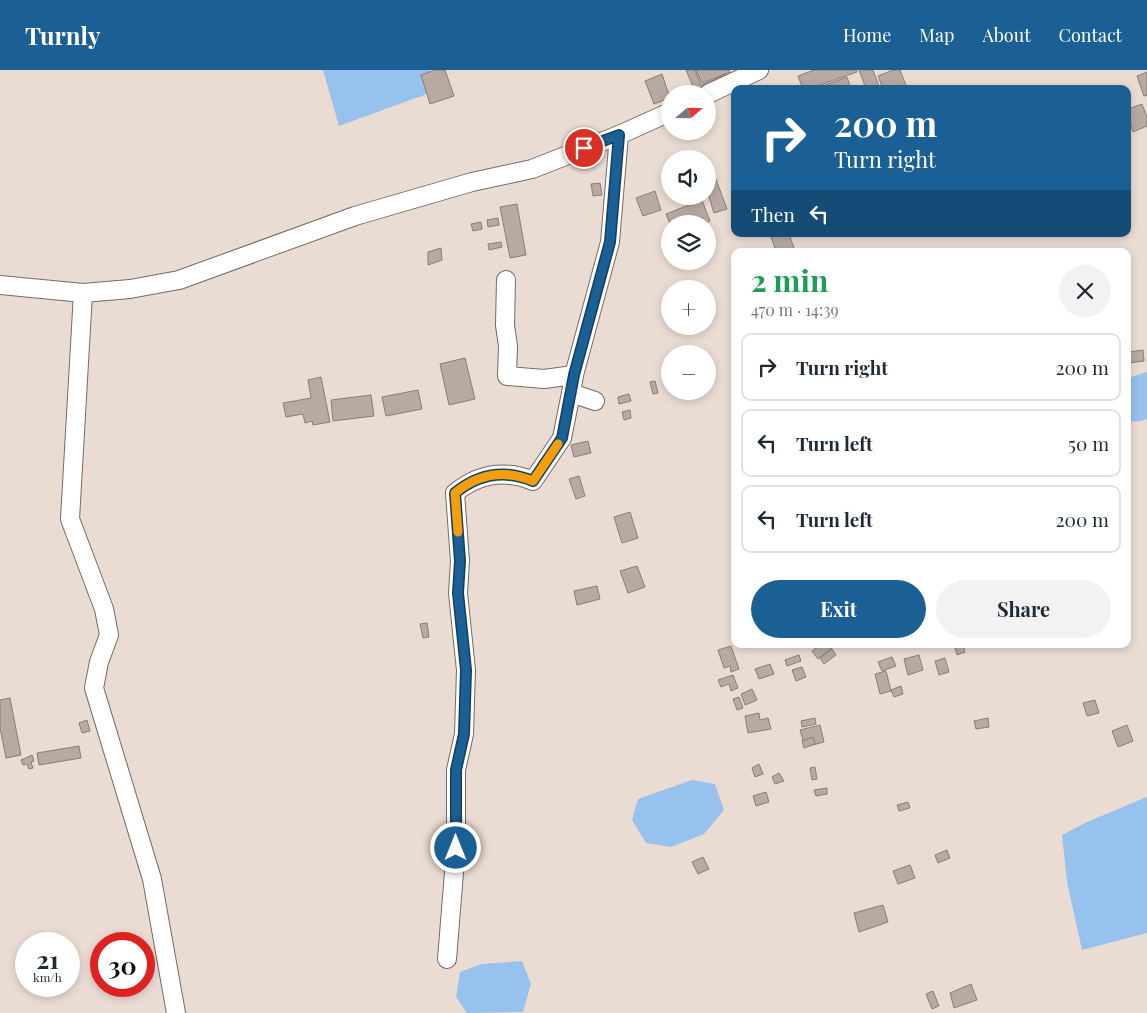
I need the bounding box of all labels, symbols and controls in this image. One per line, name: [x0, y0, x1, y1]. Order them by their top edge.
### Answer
text: Turnly: [25, 19, 100, 51]
text: Home: [843, 23, 891, 47]
text: Map: [919, 23, 954, 47]
text: About: [982, 23, 1031, 47]
text: Contact: [1059, 23, 1122, 47]
north arrow: [661, 85, 716, 140]
map controls: [661, 85, 716, 400]
text: 200 m: [834, 99, 937, 146]
icon: right: [751, 105, 816, 170]
pin: [563, 127, 605, 169]
icon: arrive: [570, 134, 598, 162]
text: Turn right: [834, 144, 936, 174]
button: sound: [661, 150, 716, 205]
icon: left: [805, 200, 833, 228]
text: Then: [751, 201, 795, 227]
button: layers: [661, 215, 716, 270]
text: 2 min: [751, 260, 828, 300]
button: close: [1059, 265, 1111, 317]
button: +: [661, 280, 716, 335]
text: 470 m · 14:39: [751, 299, 839, 320]
button: −: [661, 345, 716, 400]
icon: right: [753, 353, 781, 381]
text: Turn right: [796, 354, 888, 380]
text: 200 m: [1055, 354, 1109, 380]
icon: left: [753, 429, 781, 457]
text: Turn left: [796, 430, 873, 456]
text: 50 m: [1068, 430, 1109, 456]
icon: left: [753, 505, 781, 533]
text: Turn left: [796, 506, 873, 532]
text: 200 m: [1055, 506, 1109, 532]
button: Exit: [751, 580, 926, 638]
button: Share: [936, 580, 1111, 638]
position arrow: [429, 821, 481, 873]
speed limit sign: 30: [90, 932, 155, 997]
text: 21: [36, 942, 59, 975]
text: km/h: [33, 969, 62, 985]

